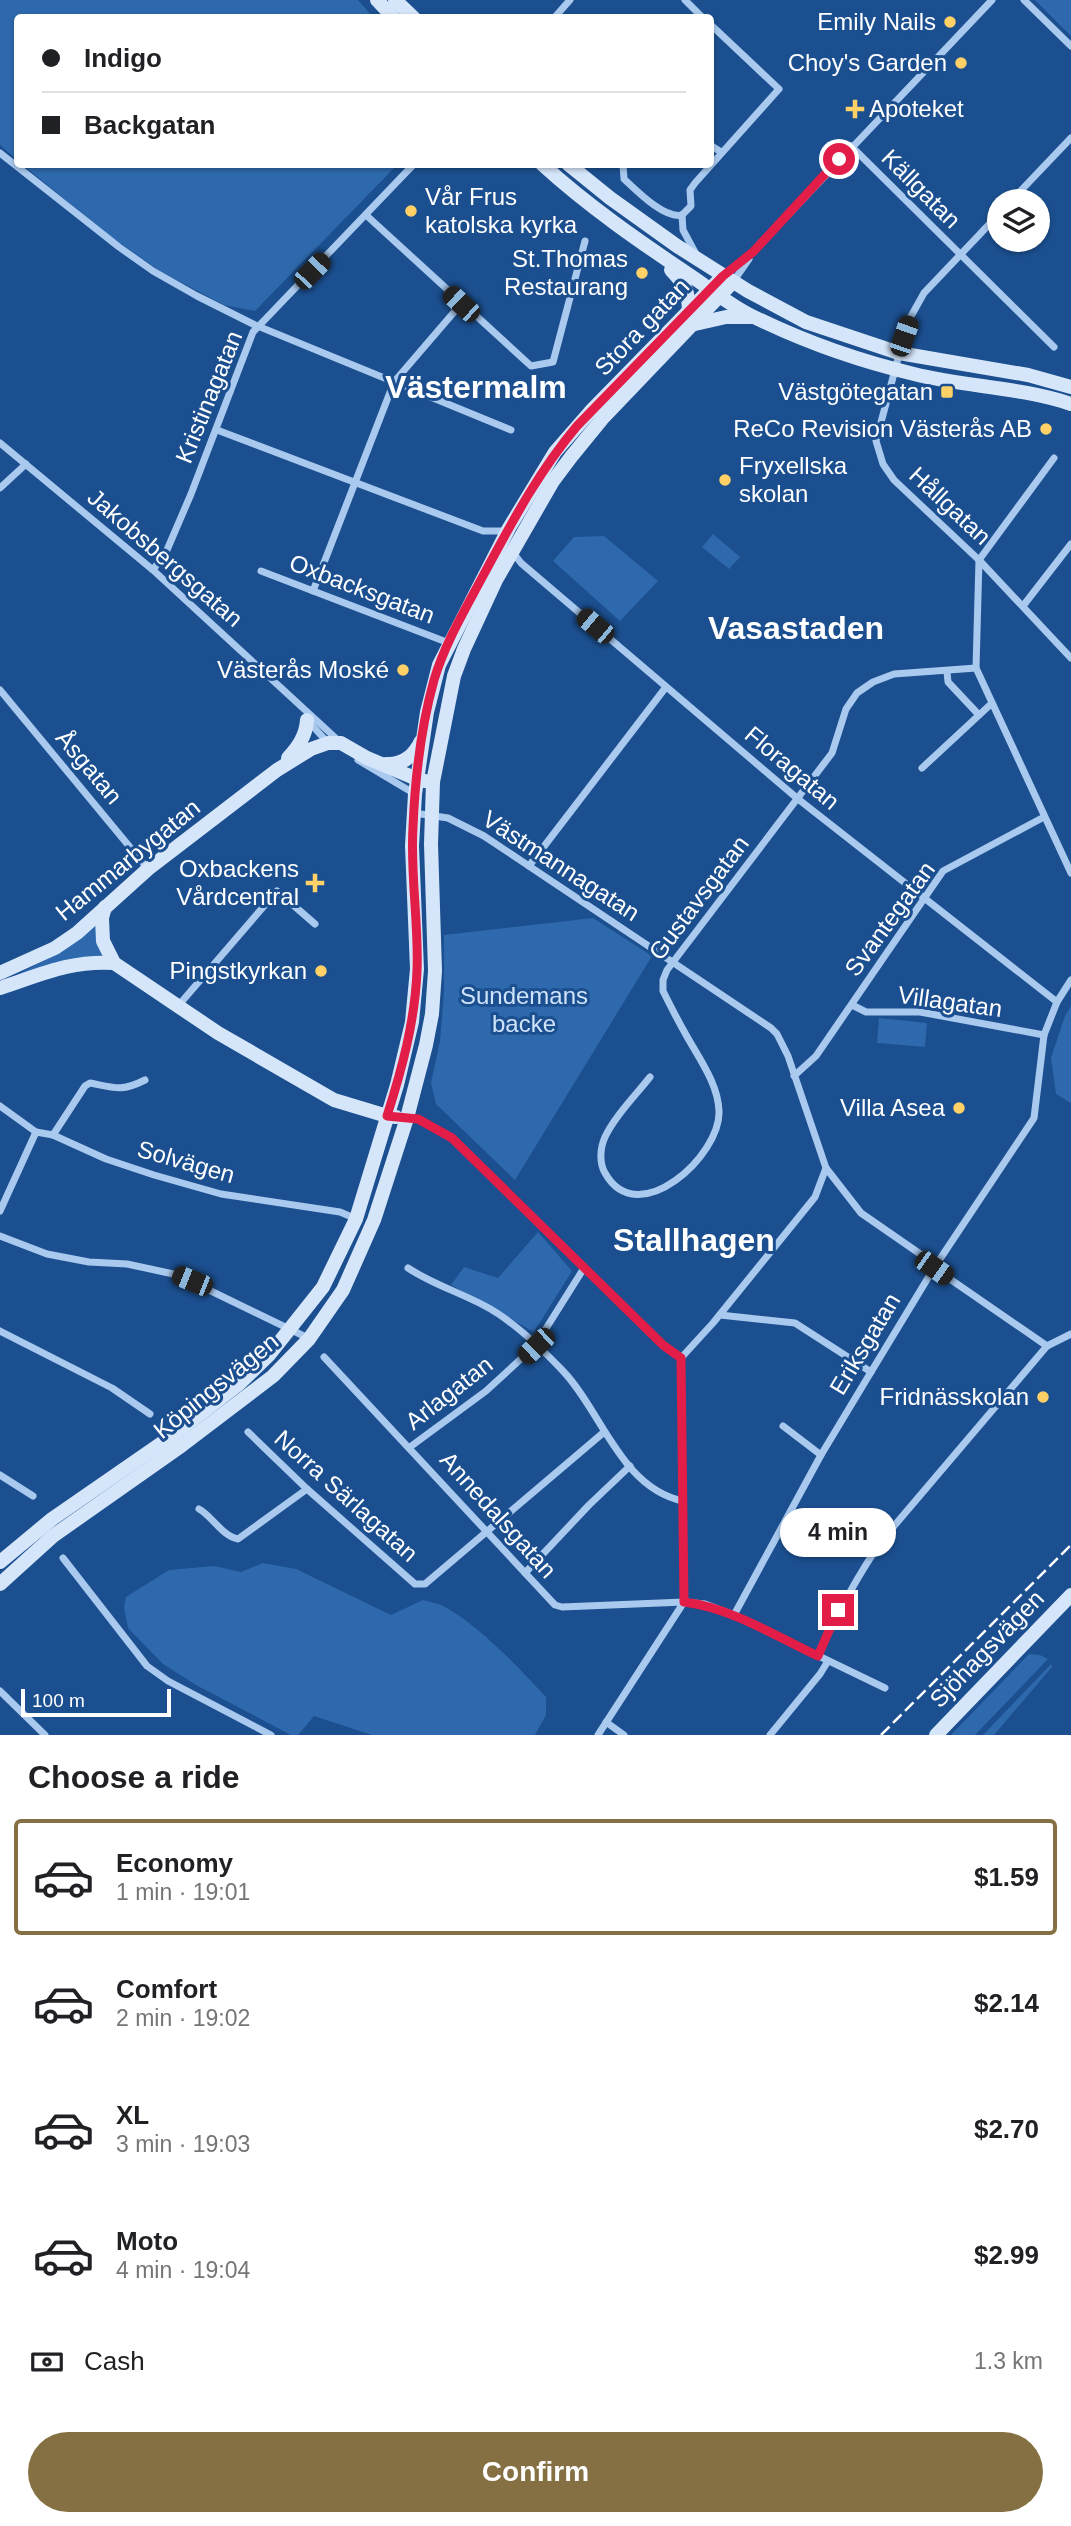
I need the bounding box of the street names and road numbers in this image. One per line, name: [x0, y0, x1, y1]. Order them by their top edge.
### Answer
street label: Källgatan: [876, 144, 966, 234]
street label: Stora gatan: [589, 273, 694, 381]
street label: Kristinagatan: [170, 327, 247, 467]
street label: Hållgatan: [904, 461, 997, 550]
street label: Jakobsbergsgatan: [82, 483, 248, 632]
street label: Oxbacksgatan: [286, 548, 439, 629]
street label: Floragatan: [740, 720, 845, 815]
street label: Åsgatan: [51, 724, 128, 809]
street label: Hammarbygatan: [50, 793, 205, 926]
street label: Västmannagatan: [478, 805, 645, 926]
street label: Gustavsgatan: [643, 830, 754, 965]
street label: Svantegatan: [839, 856, 940, 981]
street label: Villagatan: [896, 981, 1004, 1022]
street label: Solvägen: [134, 1135, 238, 1188]
street label: Eriksgatan: [824, 1288, 905, 1399]
street label: Köpingsvägen: [148, 1327, 283, 1444]
street label: Arlagatan: [400, 1350, 497, 1435]
street label: Norra Särlagatan: [269, 1424, 423, 1567]
street label: Annedalsgatan: [435, 1446, 562, 1583]
street label: Sjöhagsvägen: [924, 1585, 1049, 1713]

